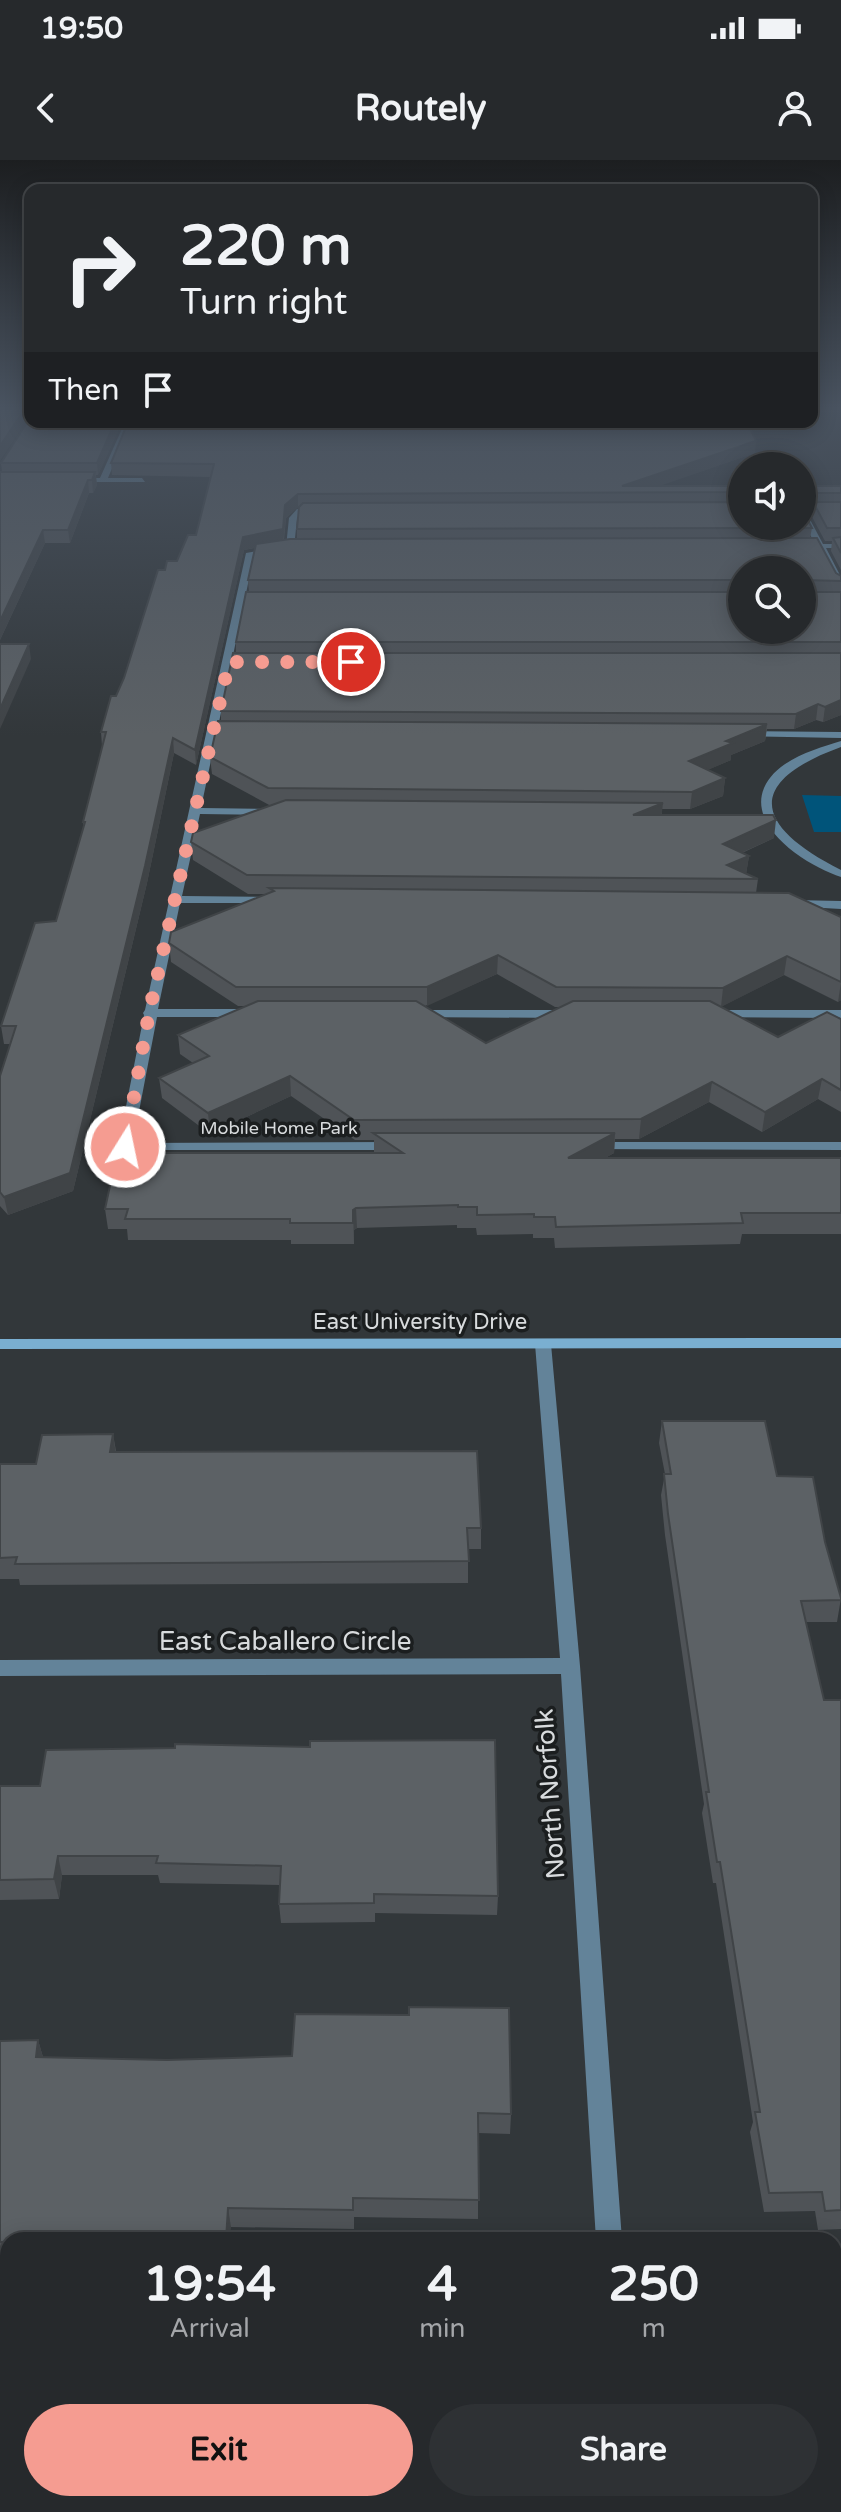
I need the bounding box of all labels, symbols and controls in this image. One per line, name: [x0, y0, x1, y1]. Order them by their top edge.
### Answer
text: 19:50: [40, 10, 123, 47]
icon: back: [24, 86, 68, 130]
icon: person: [773, 86, 817, 130]
text: Routely: [355, 87, 486, 130]
text: 220 m: [180, 213, 351, 280]
icon: right: [48, 216, 152, 320]
text: Turn right: [180, 281, 347, 324]
icon: arrive: [136, 368, 180, 412]
text: Then: [48, 372, 120, 409]
map controls: [728, 452, 816, 644]
button: sound: [728, 452, 816, 540]
button: search: [728, 556, 816, 644]
pin: [317, 628, 385, 696]
icon: arrive: [329, 640, 373, 684]
position arrow: [83, 1105, 167, 1189]
street label: Mobile Home Park: [200, 1117, 358, 1139]
street label: East University Drive: [313, 1309, 527, 1335]
street label: East Caballero Circle: [159, 1626, 411, 1657]
street label: North Norfolk: [529, 1708, 571, 1880]
text: 19:54: [143, 2256, 276, 2314]
text: 4: [427, 2256, 457, 2314]
text: 250: [608, 2256, 699, 2314]
text: Arrival: [169, 2313, 250, 2344]
text: min: [419, 2313, 465, 2344]
text: m: [642, 2313, 666, 2344]
button: Exit: [24, 2404, 413, 2496]
button: Share: [429, 2404, 818, 2496]

